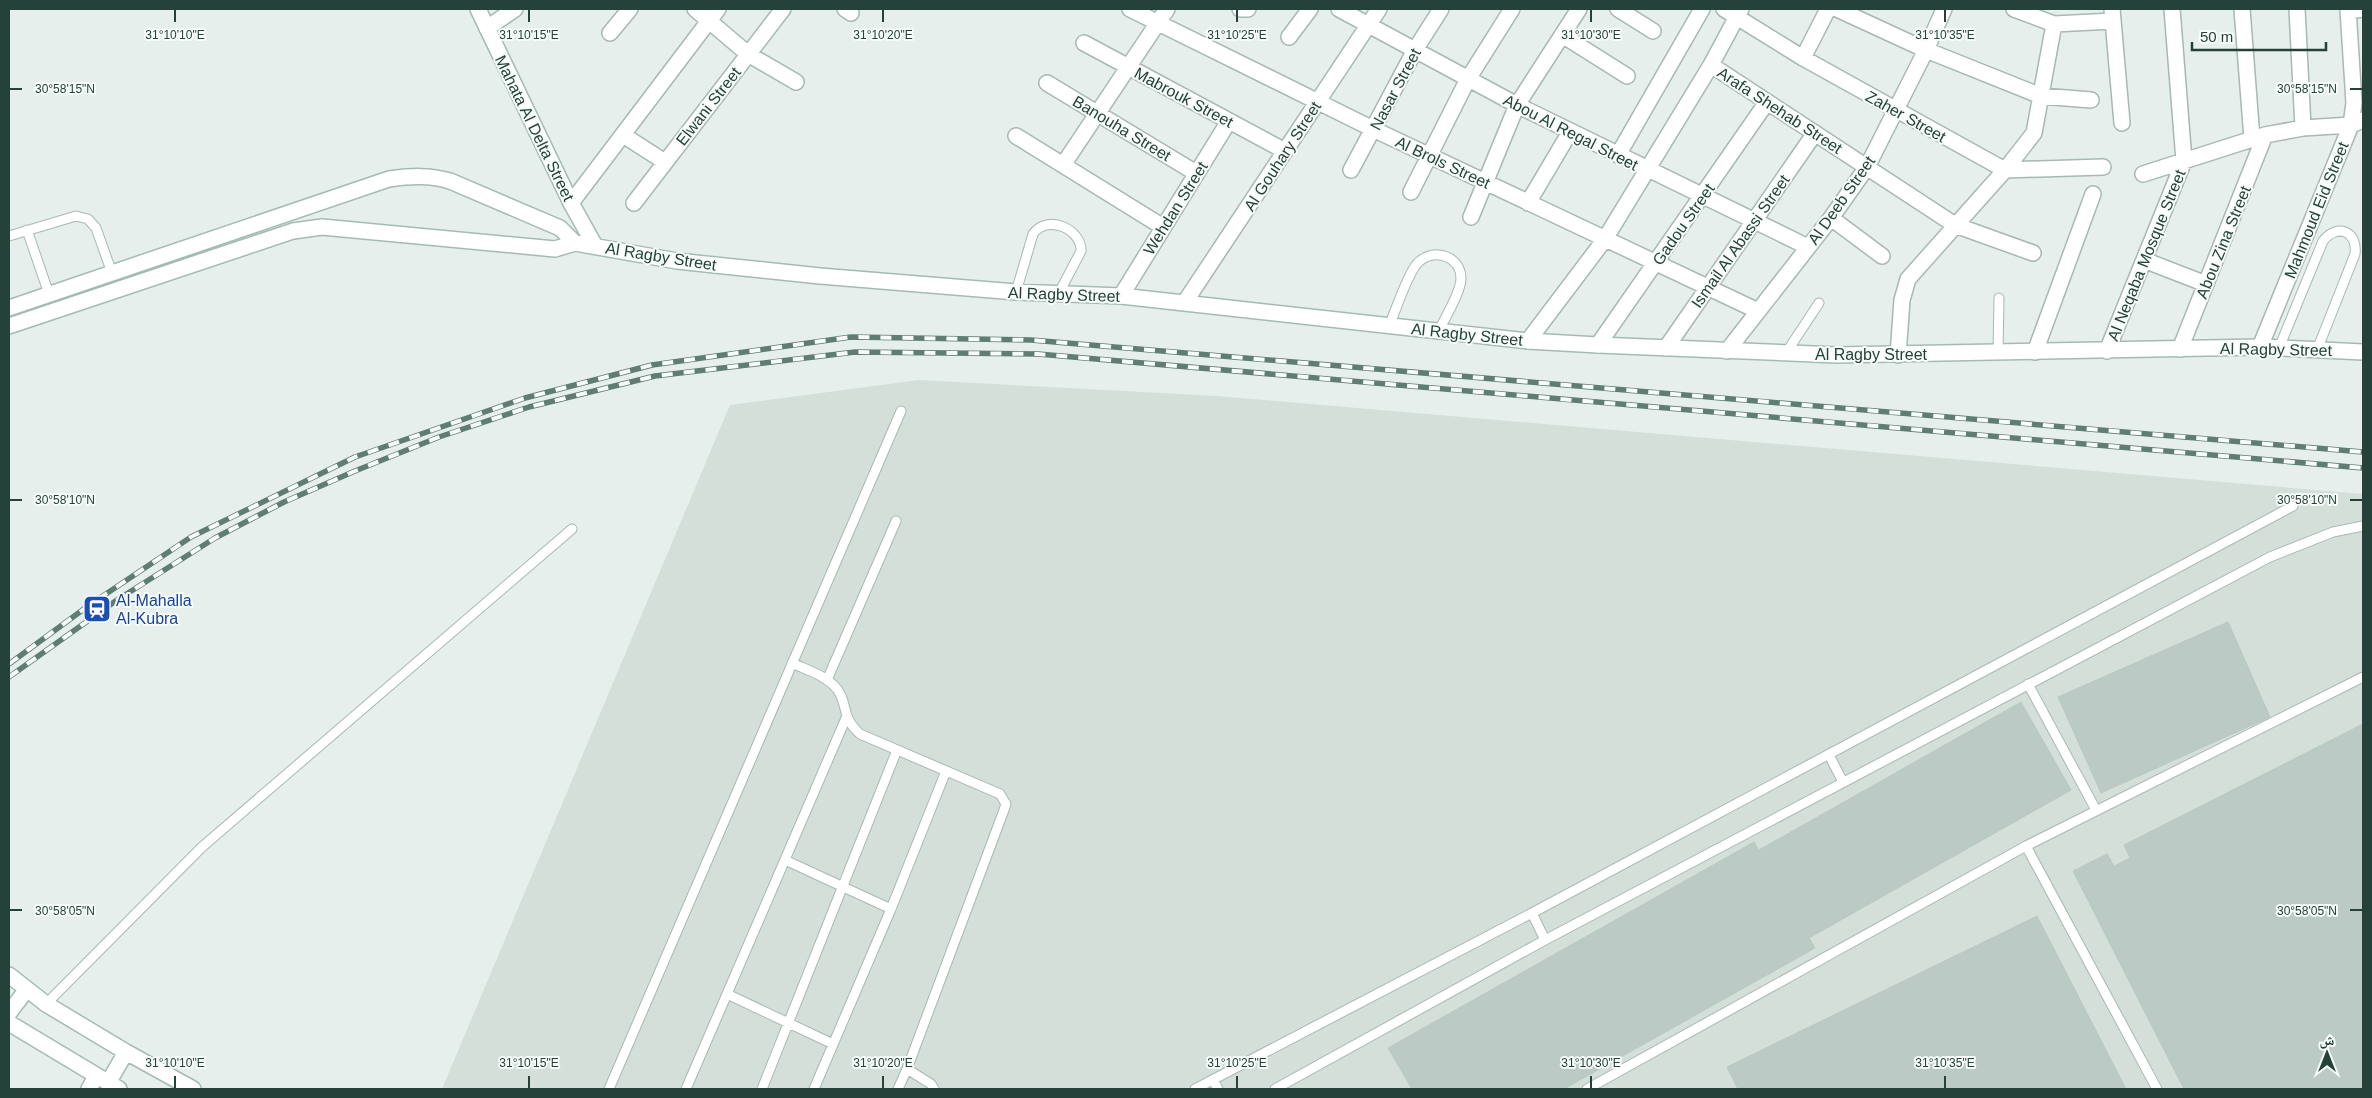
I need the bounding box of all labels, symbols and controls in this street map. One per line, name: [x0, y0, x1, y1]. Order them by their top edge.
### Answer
scale bar: [2192, 20, 2326, 52]
text: 31°10'10"E: [145, 28, 205, 42]
text: 31°10'15"E: [499, 28, 559, 42]
text: 31°10'20"E: [853, 28, 913, 42]
text: 31°10'25"E: [1207, 28, 1267, 42]
text: 31°10'30"E: [1561, 28, 1621, 42]
text: 31°10'35"E: [1915, 28, 1975, 42]
text: 50 m: [2200, 28, 2233, 45]
street label: Nasar Street: [1367, 45, 1424, 133]
street label: Mahata Al Delta Street: [492, 53, 578, 204]
street label: Elwani Street: [673, 63, 744, 149]
street label: Mabrouk Street: [1131, 64, 1237, 131]
street label: Arafa Shehab Street: [1714, 64, 1846, 157]
text: 30°58'15"N: [35, 82, 95, 96]
text: 30°58'15"N: [2277, 82, 2337, 96]
street label: Zaher Street: [1863, 87, 1949, 146]
street label: Abou Al Regal Street: [1501, 91, 1641, 174]
street label: Banouha Street: [1070, 93, 1174, 165]
street label: Al Gouhary Street: [1241, 98, 1324, 214]
street label: Al Brols Street: [1393, 133, 1493, 192]
street label: Mahmoud Eid Street: [2281, 139, 2352, 281]
street label: Al Deeb Street: [1805, 152, 1879, 248]
street label: Wehdan Street: [1140, 158, 1211, 258]
street label: Al Neqaba Mosque Street: [2104, 167, 2189, 343]
street label: Ismail Al Abassi Street: [1688, 171, 1793, 311]
street label: Gadou Street: [1649, 180, 1718, 268]
street label: Abou Zina Street: [2193, 183, 2254, 301]
street label: Al Ragby Street: [604, 239, 718, 274]
street label: Al Ragby Street: [1008, 284, 1121, 305]
street label: Al Ragby Street: [1410, 320, 1524, 349]
street label: Al Ragby Street: [2220, 340, 2333, 359]
street label: Al Ragby Street: [1815, 346, 1928, 363]
text: 30°58'10"N: [35, 493, 95, 507]
text: 30°58'10"N: [2277, 493, 2337, 507]
place label: Al-Mahalla Al-Kubra: [116, 592, 192, 627]
station icon: Al-Mahalla Al-Kubra: [82, 594, 112, 624]
text: 30°58'05"N: [35, 904, 95, 918]
text: 30°58'05"N: [2277, 904, 2337, 918]
north arrow: [2302, 1028, 2352, 1078]
text: ش: [2320, 1032, 2335, 1049]
text: 31°10'10"E: [145, 1056, 205, 1070]
text: 31°10'15"E: [499, 1056, 559, 1070]
text: 31°10'20"E: [853, 1056, 913, 1070]
text: 31°10'25"E: [1207, 1056, 1267, 1070]
text: 31°10'30"E: [1561, 1056, 1621, 1070]
text: 31°10'35"E: [1915, 1056, 1975, 1070]

